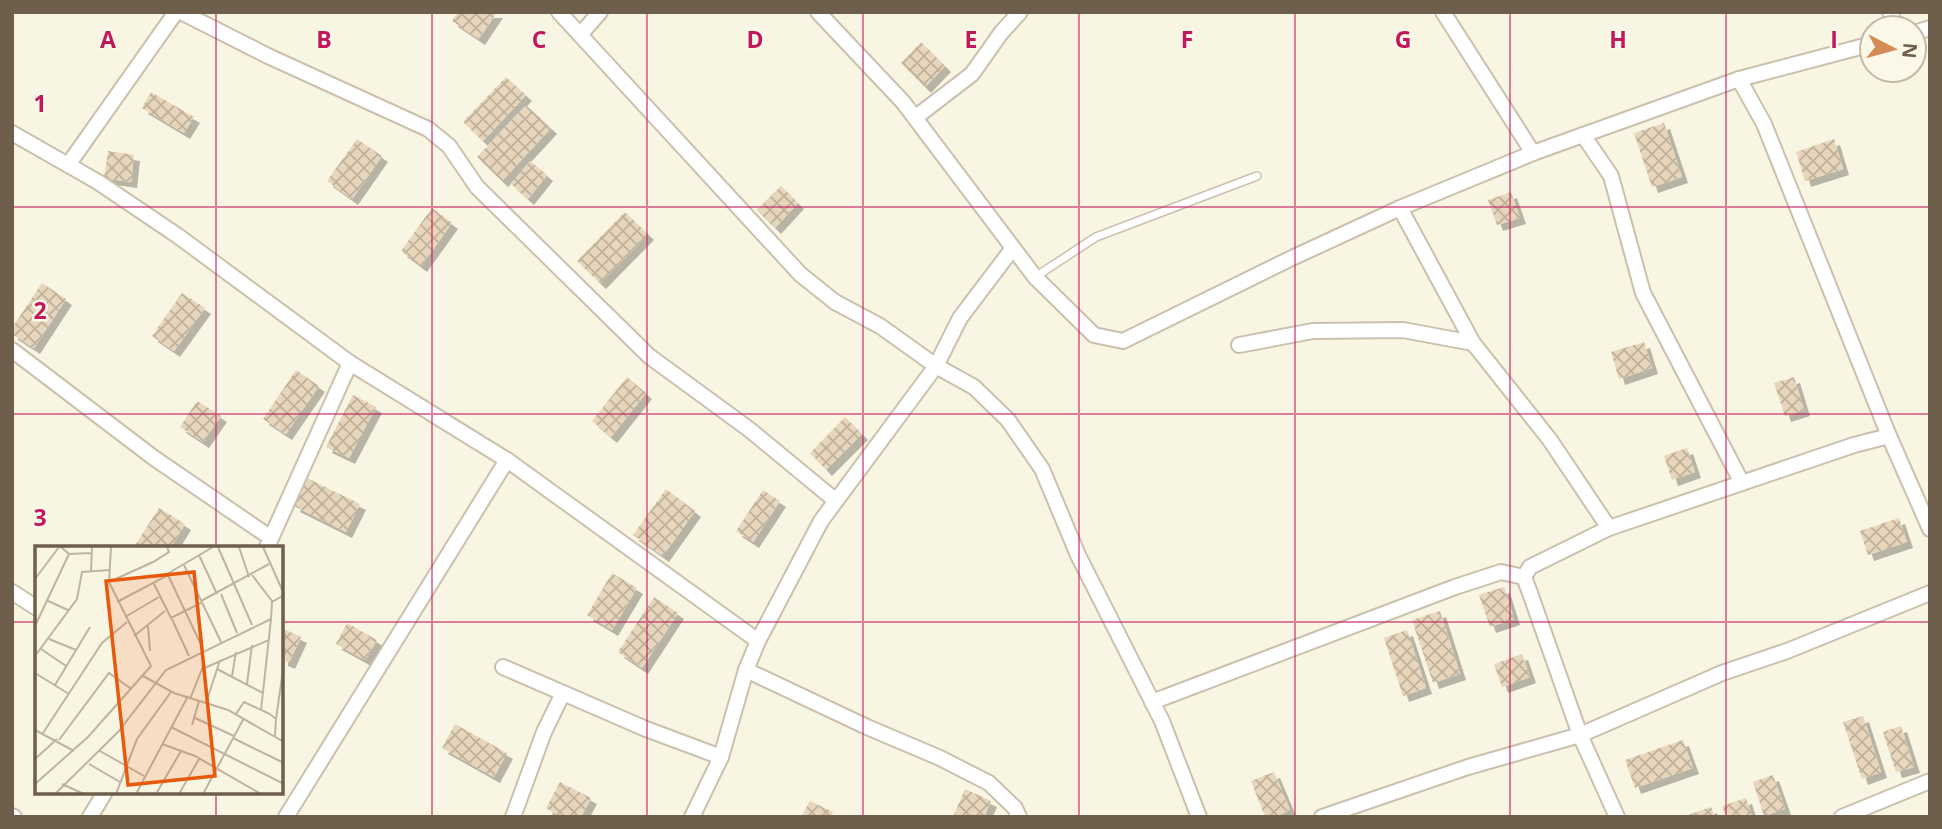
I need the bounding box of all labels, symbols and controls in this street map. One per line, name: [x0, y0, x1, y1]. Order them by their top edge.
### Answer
north arrow: [1858, 14, 1928, 84]
text: A: [100, 23, 116, 55]
text: B: [316, 23, 332, 55]
text: C: [532, 23, 546, 55]
text: D: [746, 23, 764, 55]
text: E: [965, 23, 977, 55]
text: F: [1181, 23, 1193, 55]
text: G: [1395, 23, 1411, 55]
text: H: [1609, 23, 1627, 55]
text: I: [1830, 23, 1838, 55]
text: N: [1896, 42, 1924, 60]
text: 1: [33, 87, 47, 119]
text: 2: [33, 294, 47, 326]
text: 3: [33, 501, 47, 533]
inset map: [35, 546, 284, 794]

